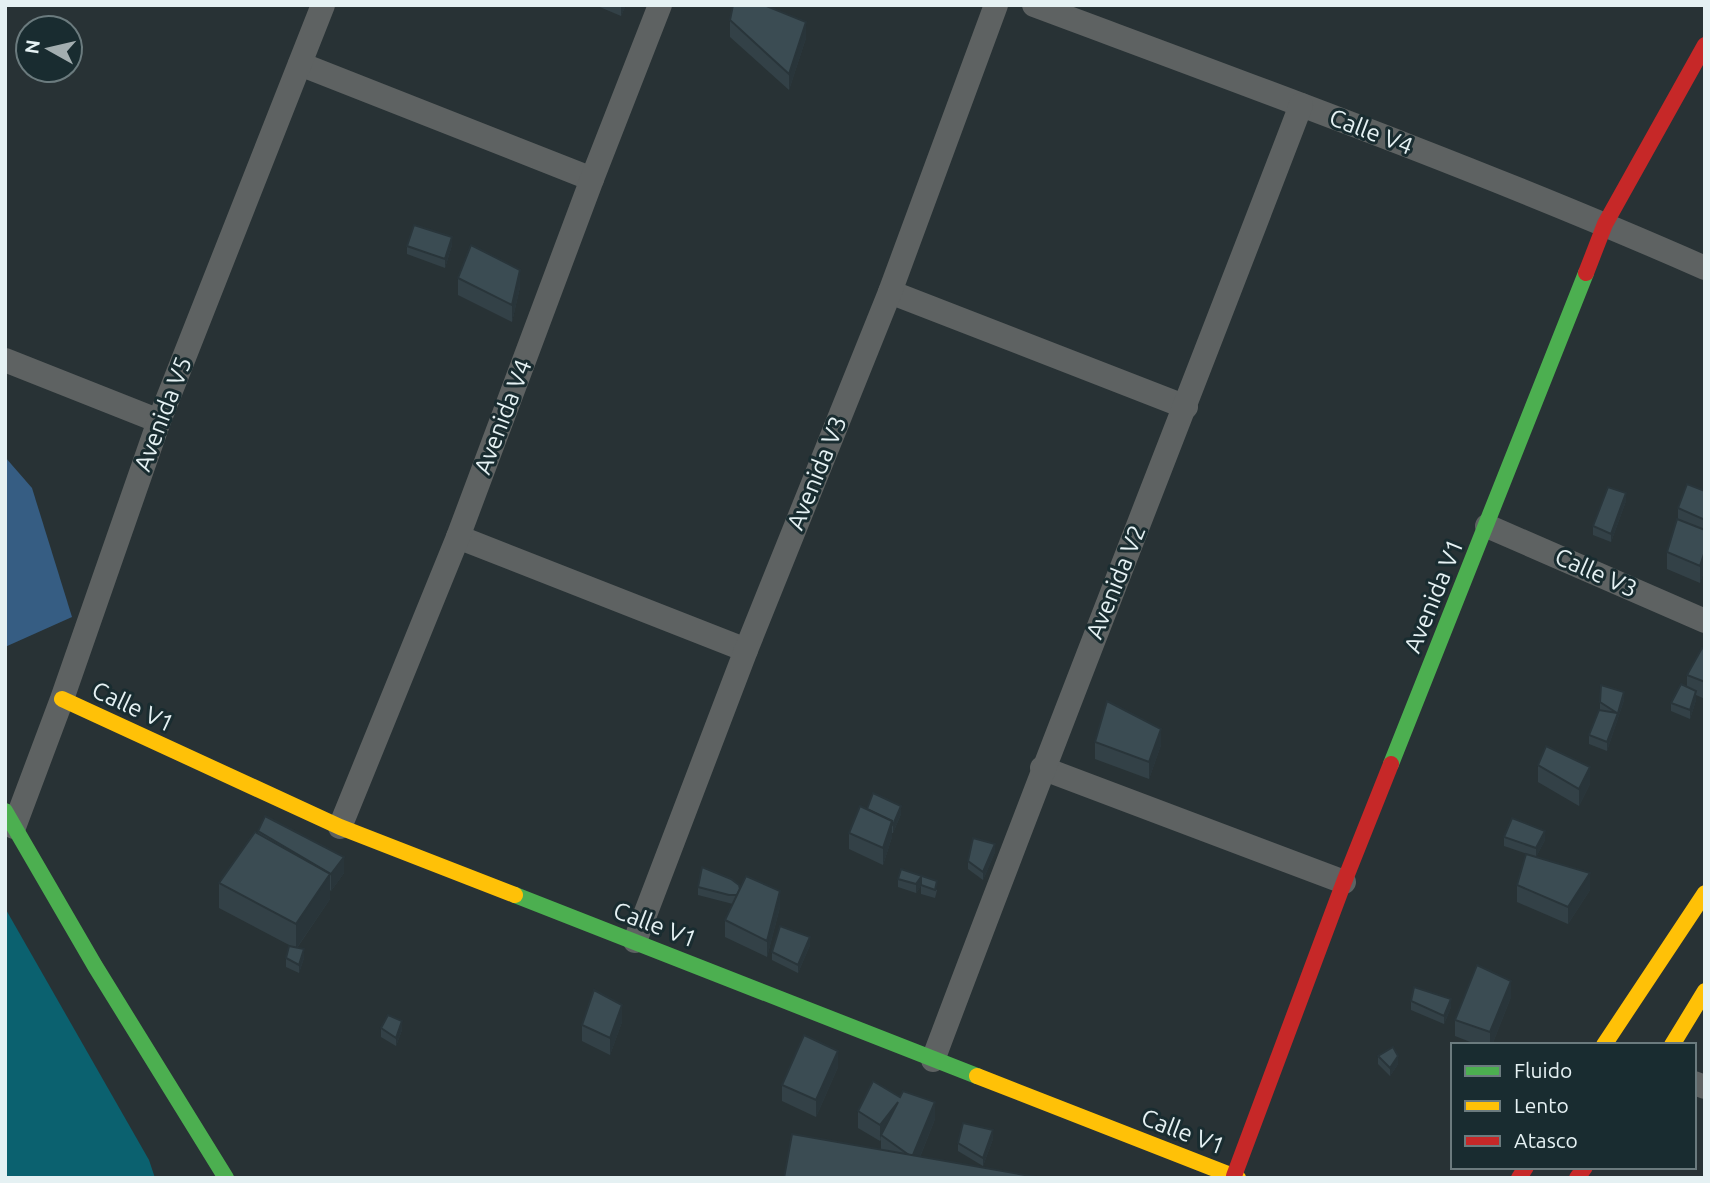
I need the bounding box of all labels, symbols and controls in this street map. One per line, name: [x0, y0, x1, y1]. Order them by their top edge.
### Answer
north arrow: [14, 14, 84, 84]
text: N: [20, 38, 44, 55]
street label: Calle V4: [1326, 103, 1417, 160]
street label: Avenida V5: [128, 353, 197, 475]
street label: Avenida V4: [468, 356, 537, 478]
street label: Avenida V3: [781, 412, 852, 534]
street label: Avenida V2: [1080, 521, 1151, 643]
street label: Avenida V1: [1398, 535, 1469, 657]
street label: Calle V3: [1551, 542, 1642, 603]
street label: Calle V1: [88, 676, 178, 737]
street label: Calle V1: [610, 896, 701, 953]
legend: [1451, 1043, 1696, 1169]
text: Fluido: [1514, 1058, 1572, 1082]
text: Lento: [1514, 1093, 1569, 1117]
street label: Calle V1: [1138, 1103, 1229, 1160]
text: Atasco: [1514, 1128, 1578, 1152]

